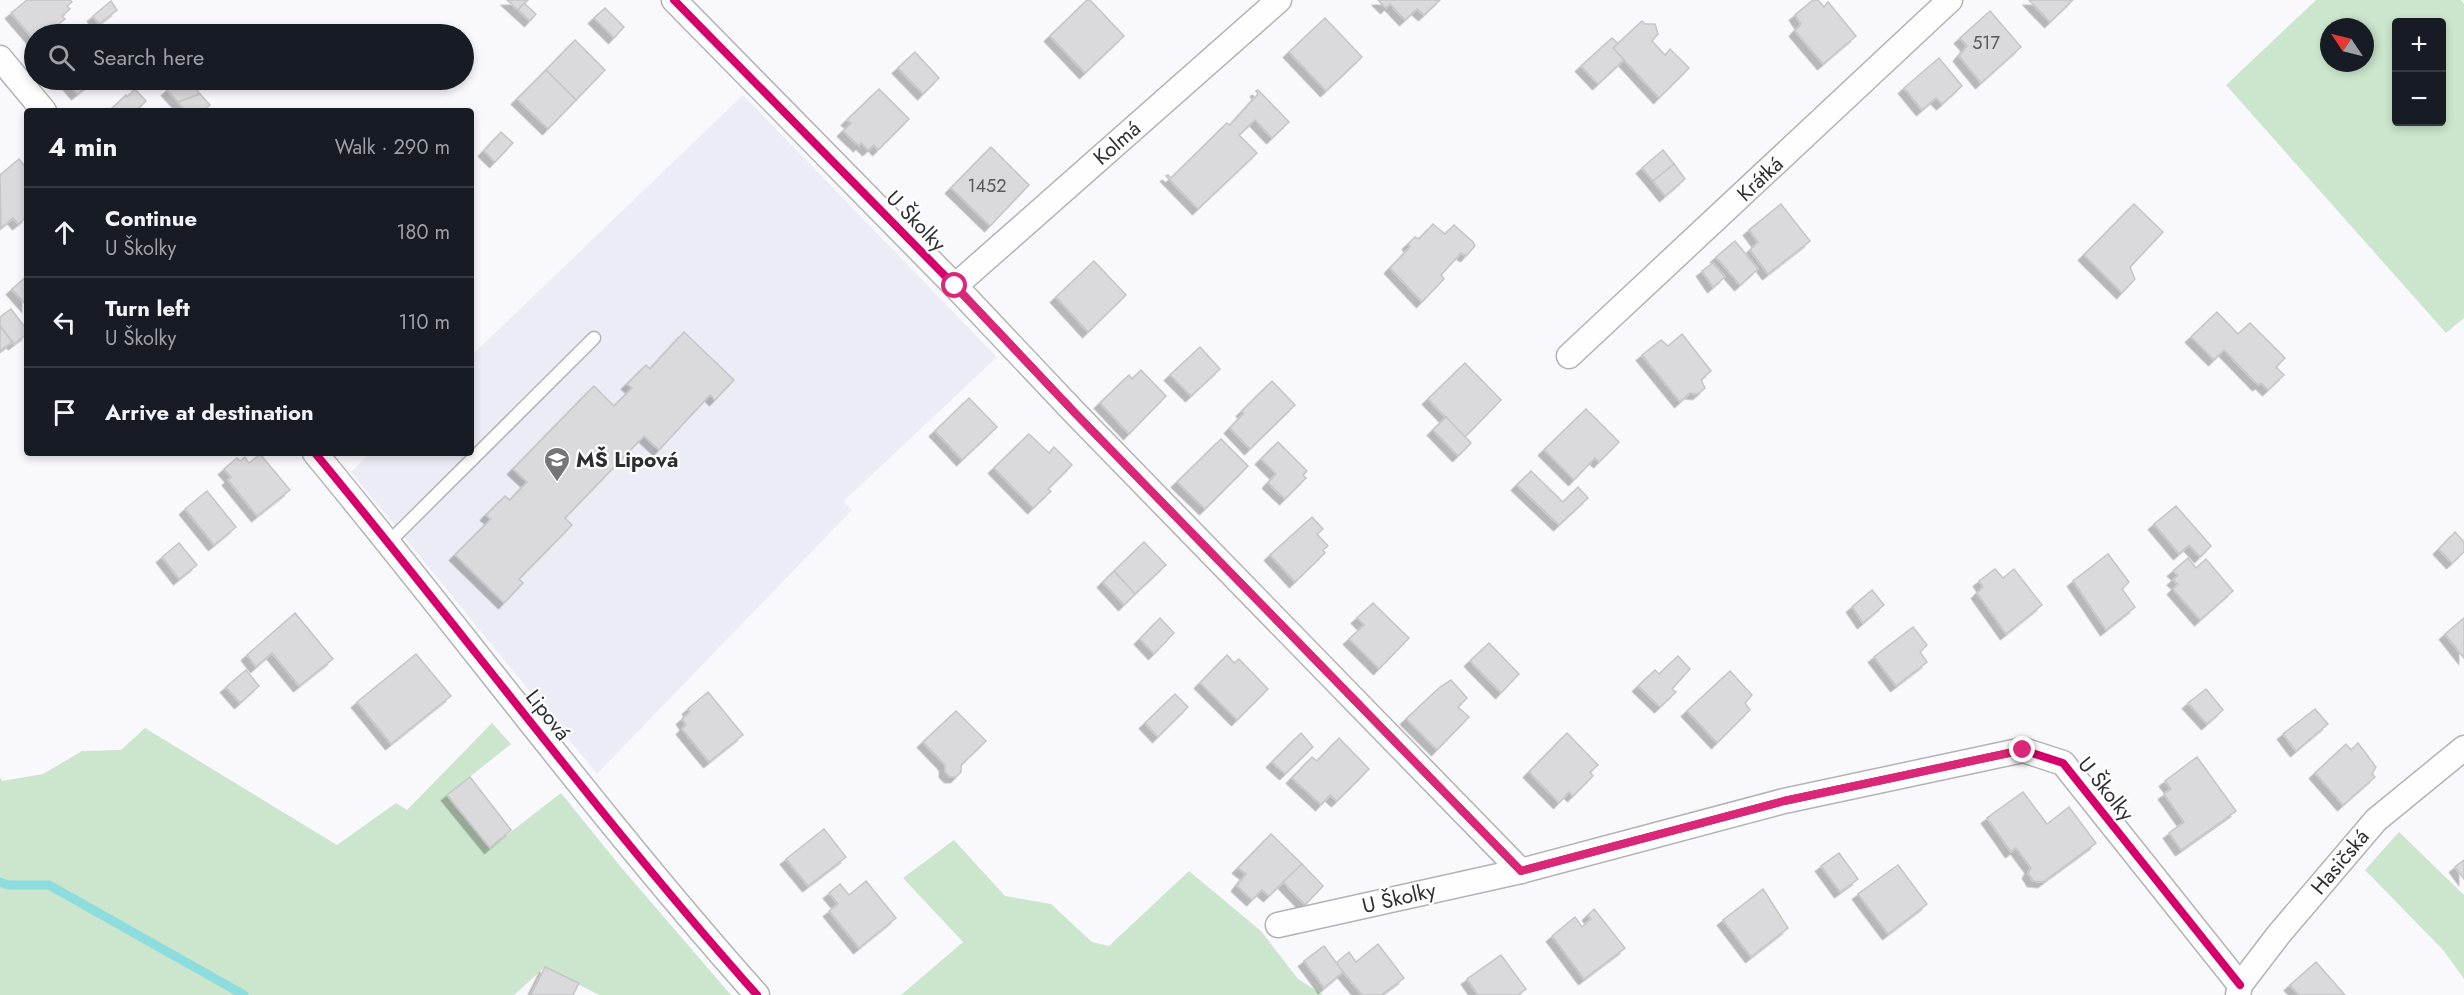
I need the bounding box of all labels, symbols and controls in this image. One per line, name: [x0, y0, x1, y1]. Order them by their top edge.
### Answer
north arrow: [2320, 18, 2374, 72]
map controls: [2392, 18, 2446, 126]
button: +: [2392, 18, 2446, 72]
search box: [24, 24, 474, 90]
house number: 517: [1972, 30, 2000, 56]
icon: search: [45, 41, 78, 74]
text: Search here: [93, 41, 204, 73]
button: −: [2392, 72, 2446, 126]
street label: Kolmá: [1087, 114, 1147, 172]
text: 4 min: [48, 128, 117, 166]
text: Walk · 290 m: [335, 133, 450, 162]
street label: Krátká: [1730, 150, 1790, 208]
house number: 1452: [968, 173, 1007, 199]
street label: U Školky: [879, 184, 953, 259]
text: Continue: [105, 202, 197, 234]
icon: ahead: [48, 216, 81, 249]
text: 180 m: [396, 218, 450, 247]
text: U Školky: [105, 234, 176, 263]
route start: [941, 272, 967, 298]
text: Turn left: [105, 292, 190, 324]
icon: left: [48, 306, 81, 339]
text: 110 m: [398, 308, 450, 337]
text: U Školky: [105, 324, 176, 353]
icon: arrive: [48, 396, 81, 429]
text: Arrive at destination: [105, 396, 314, 428]
school or university icon: MŠ Lipová: [542, 445, 572, 483]
place label: MŠ Lipová: [576, 445, 679, 475]
street label: Lipová: [518, 683, 578, 747]
route end: [2009, 736, 2035, 762]
street label: U Školky: [2071, 750, 2142, 828]
street label: Hasičská: [2304, 823, 2376, 901]
street label: U Školky: [1359, 875, 1440, 921]

